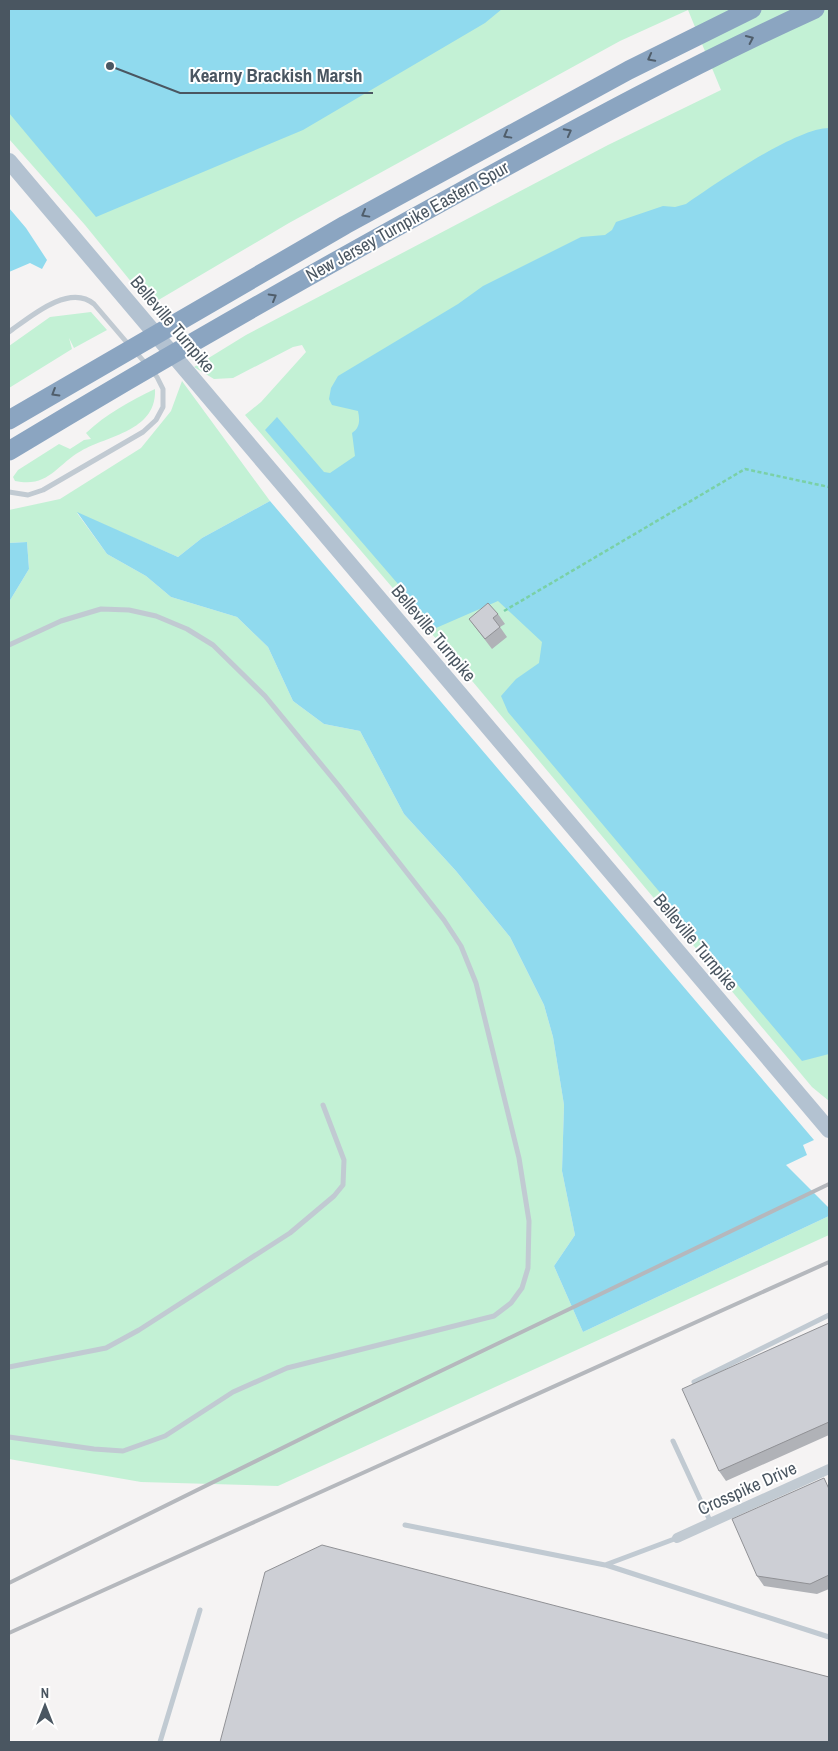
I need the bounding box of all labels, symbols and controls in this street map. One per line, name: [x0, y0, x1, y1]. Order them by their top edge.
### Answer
one-way arrow: [745, 34, 754, 45]
one-way arrow: [647, 52, 656, 62]
callout: Kearny Brackish Marsh: [180, 59, 373, 93]
text: Kearny Brackish Marsh: [189, 62, 363, 88]
one-way arrow: [504, 129, 513, 139]
one-way arrow: [562, 129, 571, 139]
street label: New Jersey Turnpike Eastern Spur: [301, 155, 513, 287]
one-way arrow: [362, 207, 371, 217]
street label: Belleville Turnpike: [125, 270, 221, 378]
one-way arrow: [267, 293, 276, 303]
one-way arrow: [51, 386, 60, 396]
street label: Belleville Turnpike: [386, 579, 482, 687]
street label: Belleville Turnpike: [648, 888, 744, 996]
street label: Crosspike Drive: [694, 1455, 800, 1521]
north arrow: [20, 1681, 70, 1731]
text: N: [41, 1684, 49, 1702]

